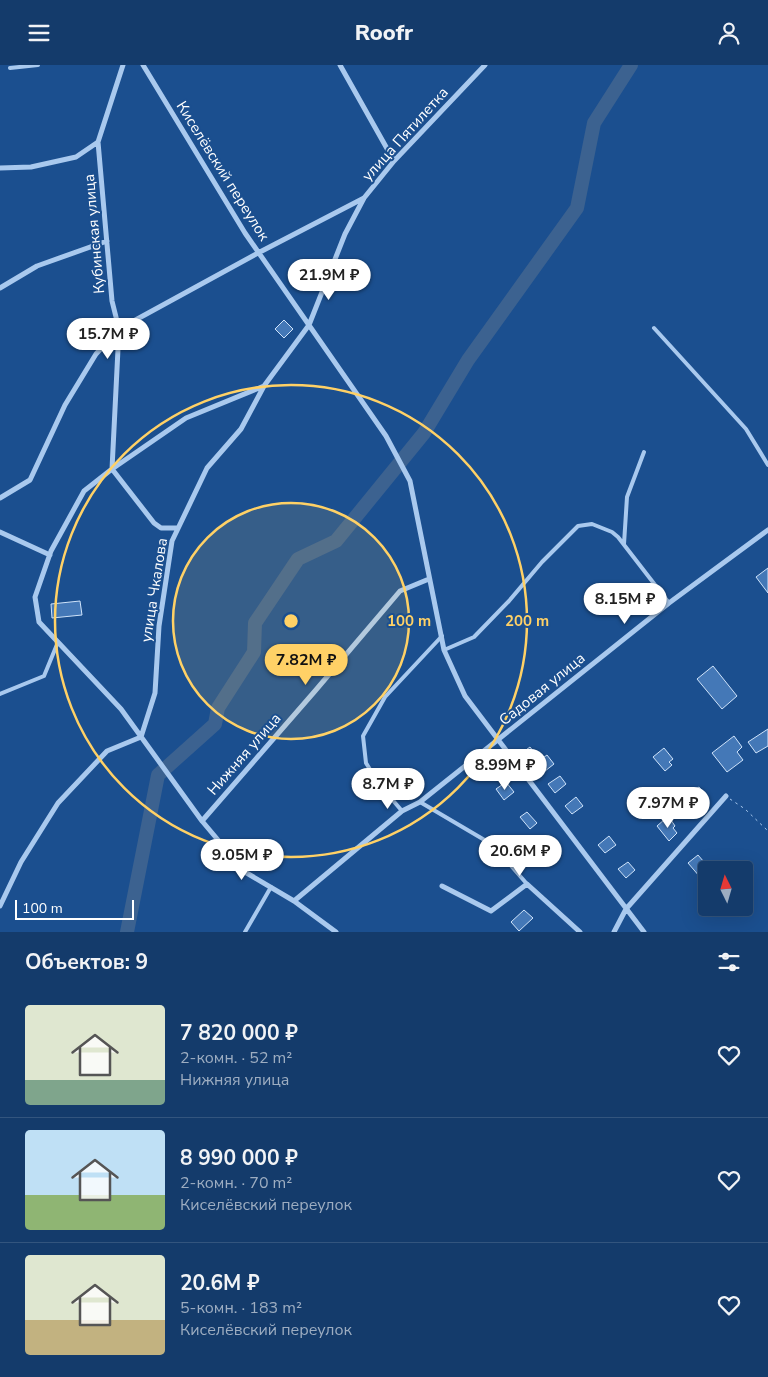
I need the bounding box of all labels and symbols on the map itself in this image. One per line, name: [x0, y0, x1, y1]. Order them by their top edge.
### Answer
street label: улица Пятилетка: [357, 83, 453, 185]
street label: Киселёвский переулок: [172, 97, 274, 245]
street label: Кубинская улица: [79, 173, 109, 295]
pin: 21.9M ₽: [283, 259, 375, 301]
pin: 15.7M ₽: [62, 317, 154, 360]
street label: улица Чкалова: [136, 536, 172, 644]
pin: 8.15M ₽: [579, 583, 671, 625]
text: 100 m: [387, 611, 431, 631]
text: 200 m: [505, 611, 549, 631]
centre of rings: [282, 612, 300, 630]
pin: 7.82M ₽: [260, 643, 352, 686]
street label: Садовая улица: [495, 648, 589, 730]
street label: Нижняя улица: [203, 709, 285, 799]
pin: 8.99M ₽: [459, 749, 551, 791]
pin: 8.7M ₽: [347, 767, 429, 810]
pin: 7.97M ₽: [622, 787, 714, 829]
pin: 20.6M ₽: [474, 835, 566, 877]
pin: 9.05M ₽: [196, 839, 288, 881]
north arrow: [698, 861, 752, 916]
scale bar: [15, 897, 134, 920]

